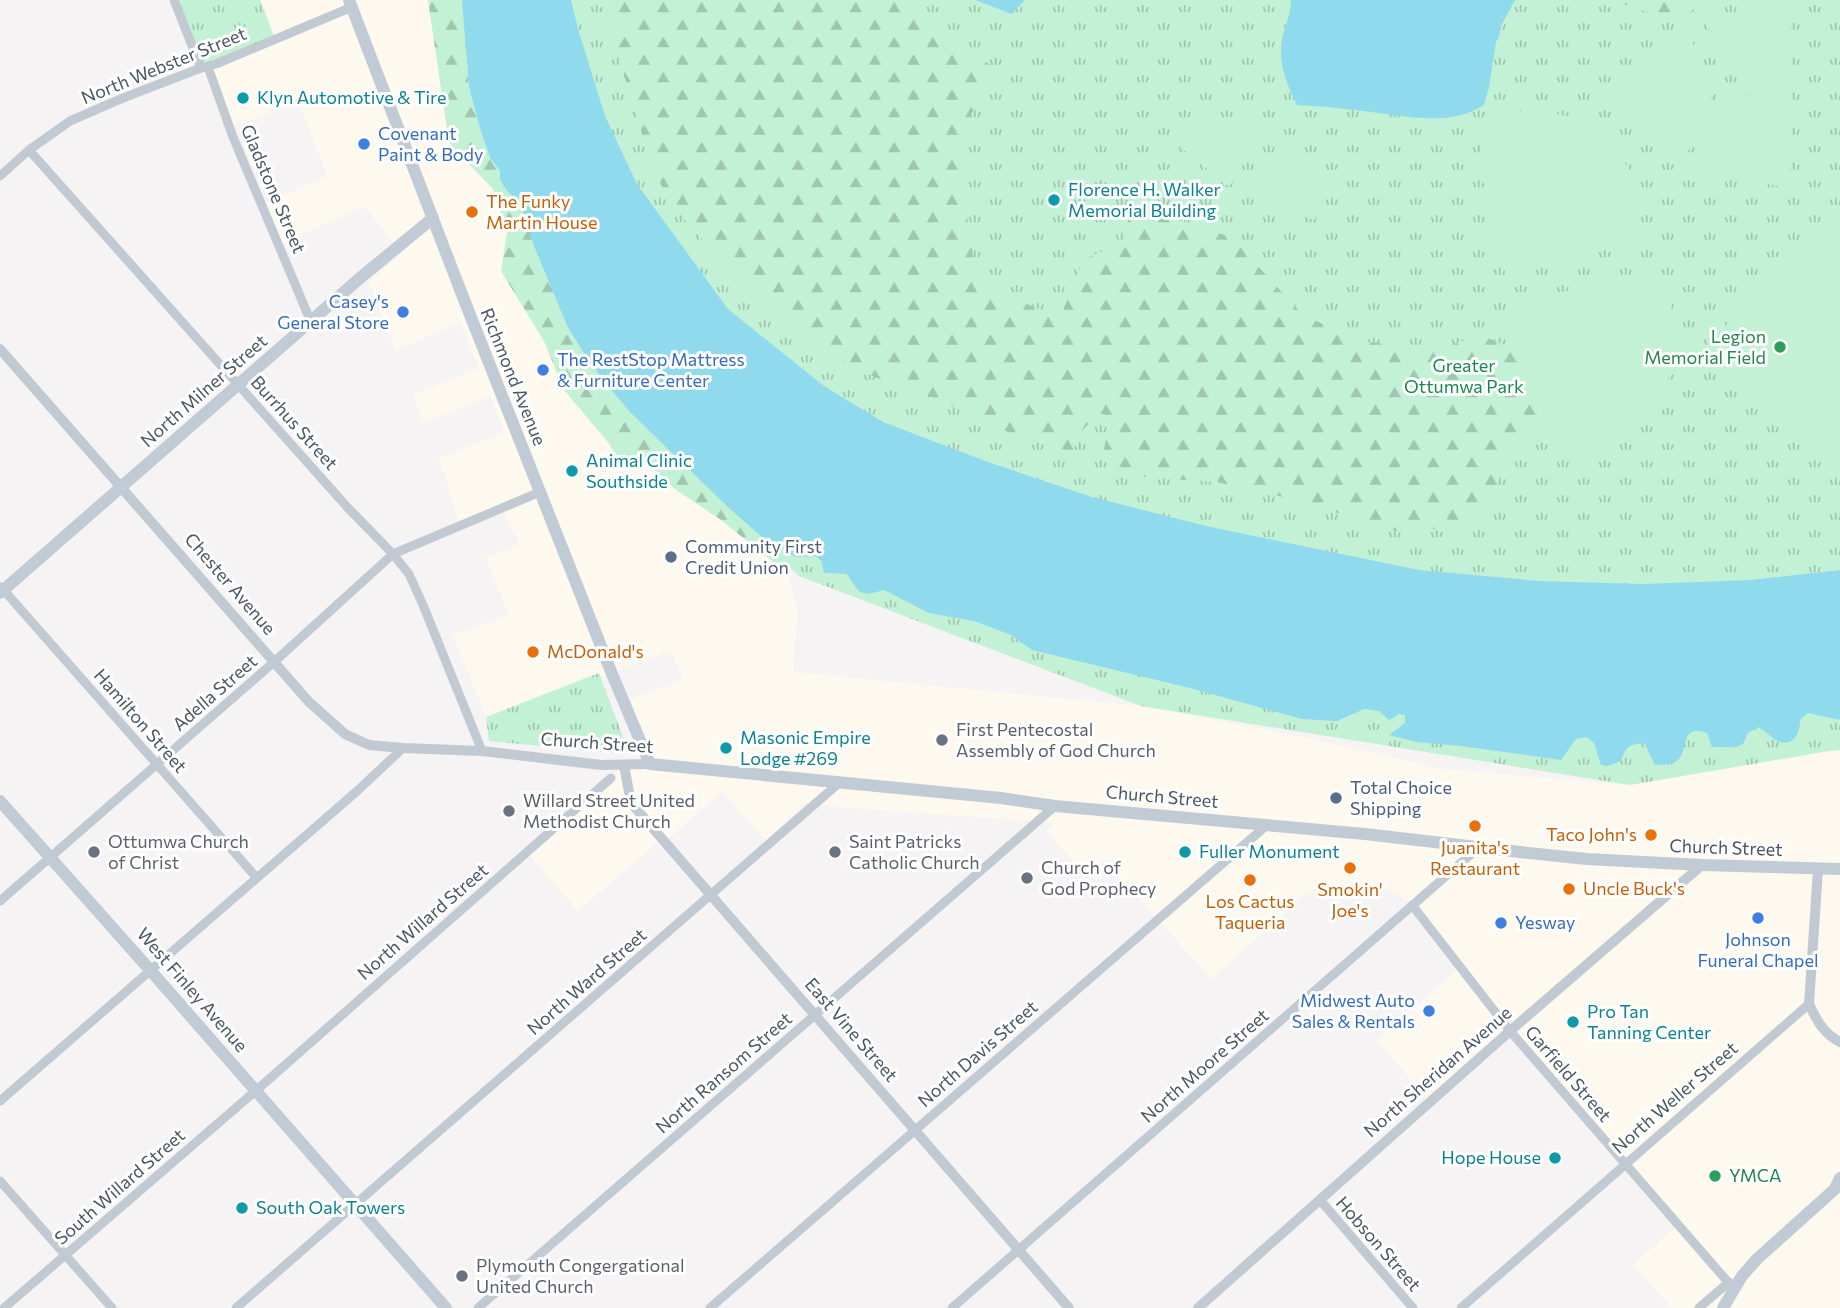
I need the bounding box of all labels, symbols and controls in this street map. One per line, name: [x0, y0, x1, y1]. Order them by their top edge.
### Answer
street label: North Webster Street: [78, 22, 249, 108]
place label: Klyn Automotive & Tire: [257, 86, 446, 108]
marker: Klyn Automotive & Tire: [235, 90, 251, 106]
street label: Gladstone Street: [237, 121, 311, 256]
place label: Covenant Paint & Body: [378, 122, 483, 165]
marker: Covenant Paint & Body: [356, 136, 372, 152]
place label: Florence H. Walker Memorial Building: [1068, 178, 1221, 221]
place label: The Funky Martin House: [486, 190, 597, 233]
marker: Florence H. Walker Memorial Building: [1046, 192, 1062, 208]
marker: The Funky Martin House: [464, 204, 480, 220]
place label: Casey's General Store: [277, 290, 389, 333]
marker: Casey's General Store: [395, 304, 411, 320]
street label: Richmond Avenue: [476, 305, 552, 449]
place label: Legion Memorial Field: [1644, 325, 1766, 368]
street label: North Milner Street: [136, 329, 271, 451]
marker: Legion Memorial Field: [1772, 339, 1788, 355]
place label: The RestStop Mattress & Furniture Center: [557, 348, 745, 391]
park label: Greater Ottumwa Park: [1404, 354, 1524, 397]
marker: The RestStop Mattress & Furniture Center: [535, 362, 551, 378]
street label: Burrhus Street: [247, 371, 343, 474]
place label: Animal Clinic Southside: [586, 449, 692, 492]
marker: Animal Clinic Southside: [564, 463, 580, 479]
street label: Chester Avenue: [181, 528, 281, 639]
place label: Community First Credit Union: [685, 535, 822, 578]
marker: Community First Credit Union: [663, 549, 679, 565]
place label: McDonald's: [547, 640, 644, 662]
marker: McDonald's: [525, 644, 541, 660]
street label: Adella Street: [168, 650, 261, 735]
street label: Hamilton Street: [90, 664, 192, 777]
place label: First Pentecostal Assembly of God Church: [956, 718, 1156, 761]
place label: Masonic Empire Lodge #269: [740, 726, 871, 769]
street label: Church Street: [540, 727, 654, 757]
marker: First Pentecostal Assembly of God Church: [934, 732, 950, 748]
marker: Masonic Empire Lodge #269: [718, 740, 734, 756]
place label: Total Choice Shipping: [1350, 776, 1452, 819]
street label: Church Street: [1105, 780, 1219, 812]
place label: Willard Street United Methodist Church: [523, 789, 695, 832]
marker: Total Choice Shipping: [1328, 790, 1344, 806]
marker: Willard Street United Methodist Church: [501, 803, 517, 819]
marker: Juanita's Restaurant: [1467, 818, 1483, 834]
place label: Taco John's: [1546, 823, 1637, 845]
marker: Taco John's: [1643, 827, 1659, 843]
place label: Ottumwa Church of Christ: [108, 830, 249, 873]
place label: Saint Patricks Catholic Church: [849, 830, 980, 873]
street label: Church Street: [1669, 834, 1783, 860]
place label: Juanita's Restaurant: [1430, 836, 1520, 879]
place label: Fuller Monument: [1199, 840, 1340, 862]
marker: Ottumwa Church of Christ: [86, 844, 102, 860]
marker: Saint Patricks Catholic Church: [827, 844, 843, 860]
marker: Fuller Monument: [1177, 844, 1193, 860]
place label: Church of God Prophecy: [1041, 856, 1156, 899]
street label: North Willard Street: [353, 859, 492, 984]
marker: Smokin' Joe's: [1342, 860, 1358, 876]
marker: Church of God Prophecy: [1019, 870, 1035, 886]
marker: Los Cactus Taqueria: [1242, 872, 1258, 888]
place label: Uncle Buck's: [1583, 877, 1685, 899]
place label: Smokin' Joe's: [1317, 878, 1383, 921]
marker: Uncle Buck's: [1561, 881, 1577, 897]
place label: Los Cactus Taqueria: [1206, 890, 1294, 933]
marker: Johnson Funeral Chapel: [1750, 910, 1766, 926]
place label: Yesway: [1515, 911, 1575, 933]
marker: Yesway: [1493, 915, 1509, 931]
street label: West Finley Avenue: [133, 923, 253, 1056]
street label: North Ward Street: [522, 923, 651, 1039]
place label: Johnson Funeral Chapel: [1697, 928, 1819, 971]
street label: East Vine Street: [801, 973, 903, 1086]
place label: Midwest Auto Sales & Rentals: [1292, 989, 1415, 1032]
street label: North Davis Street: [913, 995, 1042, 1111]
place label: Pro Tan Tanning Center: [1587, 1000, 1711, 1043]
street label: North Sheridan Avenue: [1359, 1001, 1516, 1141]
marker: Midwest Auto Sales & Rentals: [1421, 1003, 1437, 1019]
street label: North Moore Street: [1136, 1004, 1273, 1127]
street label: North Ransom Street: [651, 1007, 796, 1137]
marker: Pro Tan Tanning Center: [1565, 1014, 1581, 1030]
street label: Garfield Street: [1521, 1021, 1617, 1126]
street label: North Weller Street: [1607, 1037, 1742, 1158]
street label: South Willard Street: [50, 1124, 189, 1249]
place label: Hope House: [1441, 1146, 1541, 1168]
marker: Hope House: [1547, 1150, 1563, 1166]
place label: YMCA: [1729, 1164, 1781, 1186]
marker: YMCA: [1707, 1168, 1723, 1184]
street label: Hobson Street: [1332, 1191, 1426, 1295]
place label: South Oak Towers: [256, 1196, 405, 1218]
marker: South Oak Towers: [234, 1200, 250, 1216]
place label: Plymouth Congergational United Church: [476, 1254, 685, 1297]
marker: Plymouth Congergational United Church: [454, 1268, 470, 1284]

